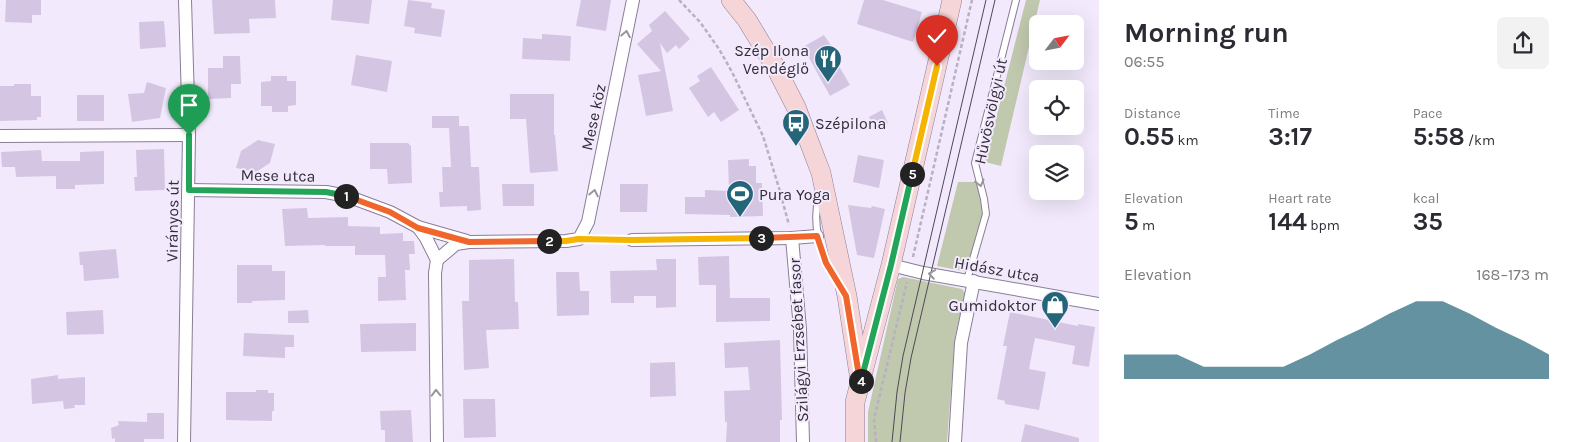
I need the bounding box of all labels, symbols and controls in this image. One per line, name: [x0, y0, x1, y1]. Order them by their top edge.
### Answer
pin: [916, 15, 958, 66]
north arrow: [1029, 15, 1084, 70]
map controls: [1029, 15, 1084, 200]
text: Morning run: [1124, 16, 1289, 49]
button: share: [1497, 17, 1549, 69]
icon: check: [923, 22, 951, 50]
one-way arrow: [621, 29, 631, 38]
place label: Szép Ilona Vendéglő: [734, 41, 809, 78]
restaurant icon: Szép Ilona Vendéglő: [813, 44, 843, 83]
text: 06:55: [1124, 52, 1164, 71]
street label: Hűvösvölgyi út: [970, 56, 1011, 166]
button: locate: [1029, 80, 1084, 135]
street label: Mese köz: [577, 82, 610, 152]
pin: [168, 84, 210, 135]
icon: arrive: [175, 91, 203, 119]
text: Distance: [1124, 105, 1181, 122]
text: Time: [1268, 105, 1300, 122]
text: Pace: [1413, 105, 1443, 122]
bus stop icon: Szépilona: [781, 108, 811, 147]
place label: Szépilona: [815, 114, 886, 133]
text: 0.55: [1124, 122, 1174, 151]
text: 3:17: [1268, 122, 1312, 151]
text: 5:58: [1413, 122, 1465, 151]
text: km: [1174, 132, 1199, 149]
text: /km: [1465, 132, 1495, 149]
button: layers: [1029, 145, 1084, 200]
pin: 5: [900, 162, 924, 186]
street label: Mese utca: [240, 165, 316, 186]
text: 5: [908, 166, 917, 183]
sports icon: Pura Yoga: [725, 179, 755, 218]
one-way arrow: [974, 179, 985, 188]
street label: Virányos út: [162, 180, 183, 262]
pin: 1: [334, 184, 358, 208]
place label: Pura Yoga: [759, 185, 830, 204]
text: 1: [344, 188, 349, 205]
one-way arrow: [588, 188, 598, 197]
text: Elevation: [1124, 190, 1183, 207]
text: Heart rate: [1268, 190, 1331, 207]
text: kcal: [1413, 190, 1439, 207]
text: 5: [1124, 207, 1139, 236]
text: 144: [1268, 207, 1307, 236]
text: 35: [1413, 207, 1443, 236]
text: m: [1139, 217, 1155, 234]
text: bpm: [1307, 217, 1340, 234]
pin: 3: [748, 226, 774, 250]
pin: 2: [536, 228, 562, 254]
text: 3: [757, 230, 766, 247]
text: 2: [545, 233, 554, 250]
street label: Hidász utca: [953, 253, 1041, 286]
street label: Szilágyi Erzsébet fasor: [785, 257, 812, 423]
text: Elevation: [1124, 265, 1192, 284]
text: 168–173 m: [1476, 265, 1549, 284]
one-way arrow: [928, 270, 936, 280]
shop icon: Gumidoktor: [1040, 290, 1070, 329]
place label: Gumidoktor: [948, 296, 1036, 315]
pin: 4: [848, 368, 874, 394]
text: 4: [857, 373, 866, 390]
one-way arrow: [431, 389, 442, 397]

